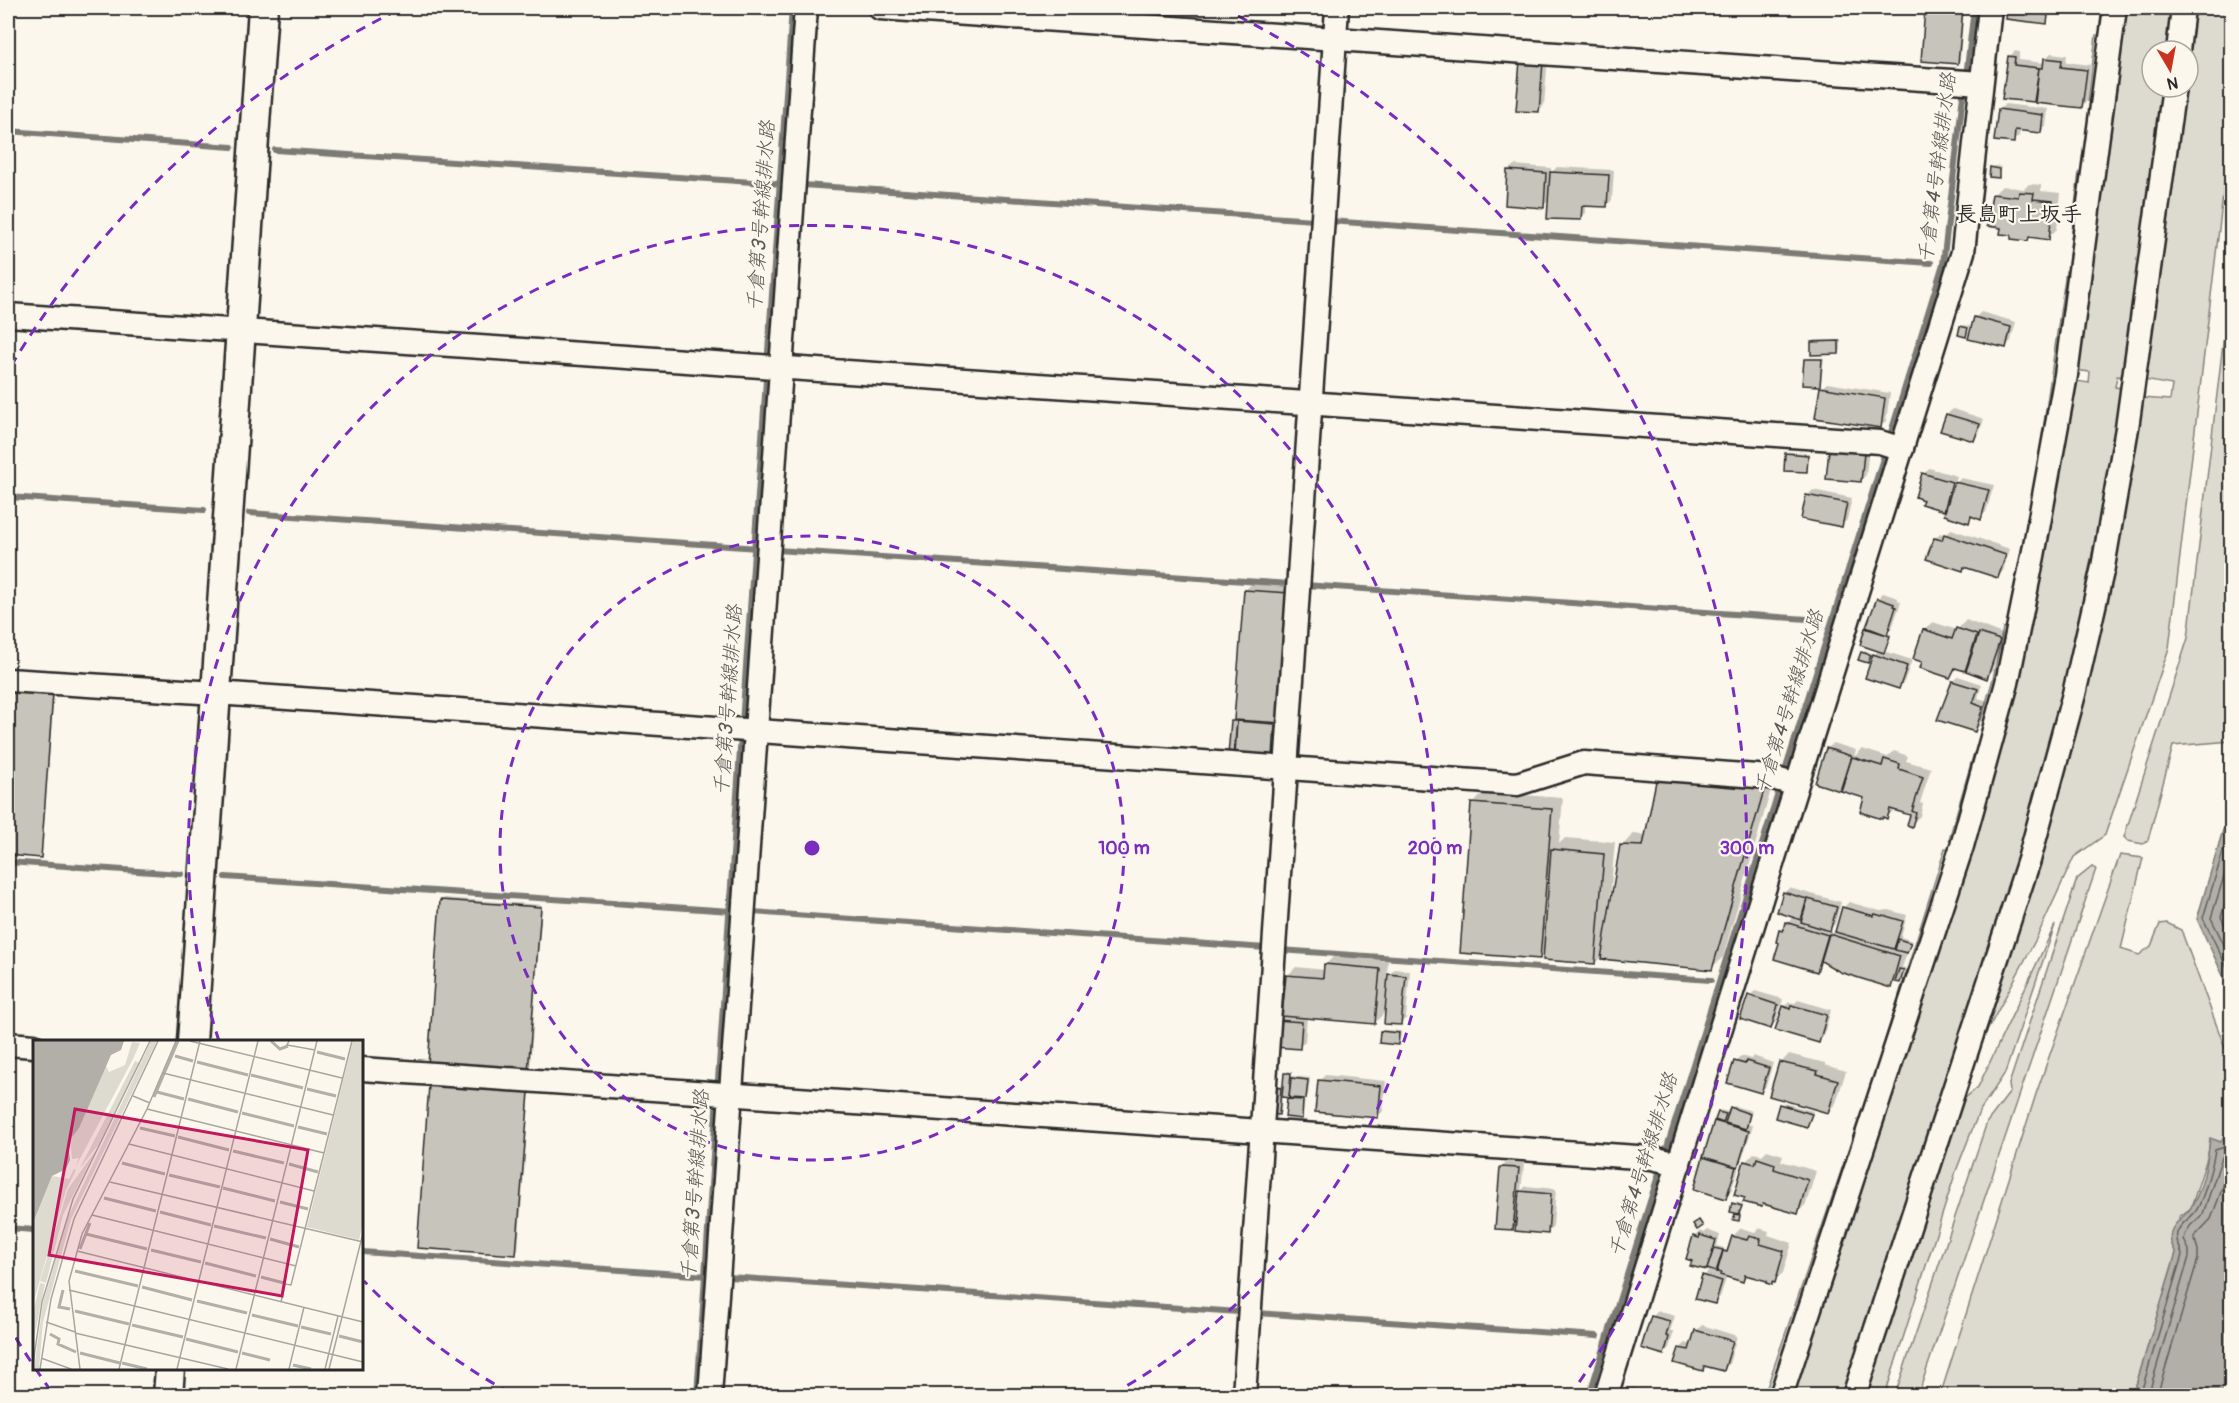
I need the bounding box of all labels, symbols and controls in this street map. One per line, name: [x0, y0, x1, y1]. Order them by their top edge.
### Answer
north arrow: [2140, 39, 2200, 99]
water label: 千倉第4号幹線排水路: [1913, 70, 1961, 265]
text: N: [2165, 72, 2179, 94]
water label: 千倉第3号幹線排水路: [742, 119, 780, 312]
district label: 長島町上坂手: [1956, 201, 2082, 228]
water label: 千倉第3号幹線排水路: [709, 603, 747, 796]
water label: 千倉第4号幹線排水路: [1749, 606, 1829, 797]
text: 100 m: [1098, 837, 1150, 860]
text: 200 m: [1408, 837, 1462, 860]
text: 300 m: [1720, 837, 1774, 860]
centre of rings: [802, 838, 822, 858]
inset map: [33, 1040, 363, 1370]
water label: 千倉第4号幹線排水路: [1603, 1069, 1683, 1260]
water label: 千倉第3号幹線排水路: [676, 1088, 714, 1281]

